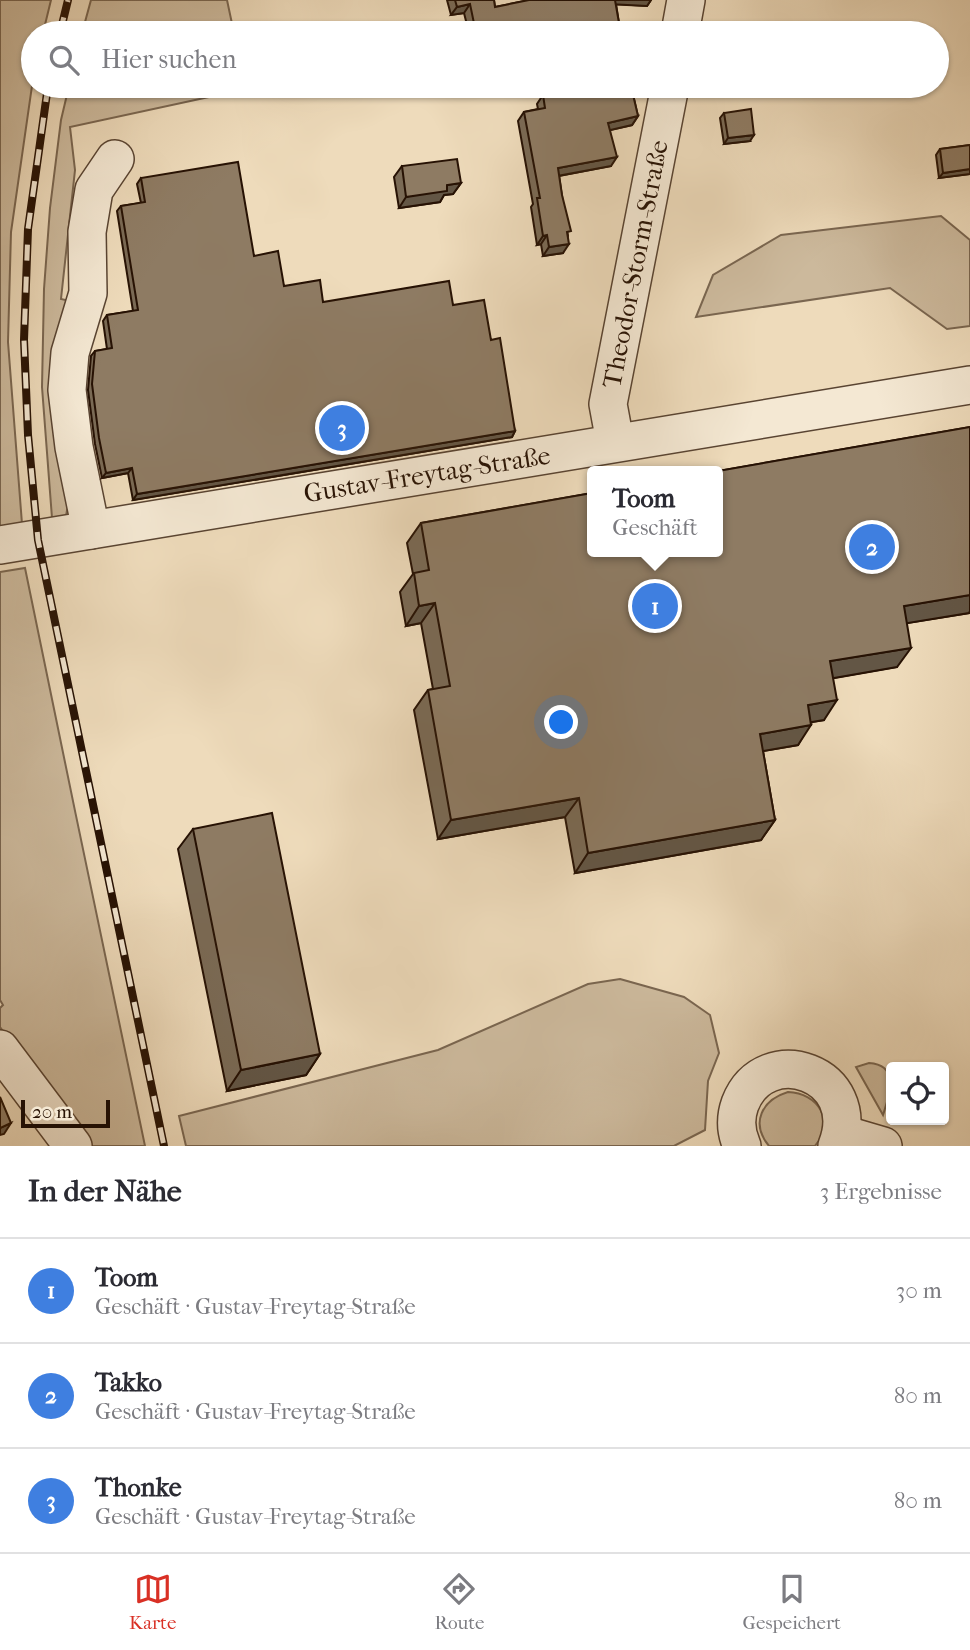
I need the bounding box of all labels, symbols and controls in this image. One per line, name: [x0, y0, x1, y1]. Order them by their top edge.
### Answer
search box: [21, 21, 949, 98]
icon: search: [45, 41, 83, 79]
text: Hier suchen: [101, 44, 237, 75]
street label: Theodor-Storm-Straße: [596, 138, 675, 391]
pin: 3: [319, 402, 365, 454]
street label: Gustav-Freytag-Straße: [302, 440, 553, 509]
popup: [587, 466, 723, 557]
text: Toom: [612, 483, 675, 514]
text: Geschäft: [612, 514, 698, 541]
pin: 2: [849, 521, 895, 573]
pin: 1: [632, 580, 678, 632]
your location: [544, 705, 578, 739]
map controls: [886, 1062, 949, 1125]
button: locate: [886, 1062, 949, 1125]
scale bar: [21, 1097, 110, 1129]
text: 20 m: [32, 1101, 72, 1123]
text: In der Nähe: [28, 1174, 182, 1209]
text: 3 Ergebnisse: [820, 1178, 942, 1205]
text: Toom: [95, 1262, 158, 1293]
text: 1: [47, 1277, 55, 1304]
text: 30 m: [896, 1277, 942, 1304]
text: Geschäft · Gustav-Freytag-Straße: [95, 1293, 416, 1320]
text: Takko: [95, 1367, 162, 1398]
text: 2: [45, 1382, 57, 1409]
text: 80 m: [894, 1382, 942, 1409]
text: Geschäft · Gustav-Freytag-Straße: [95, 1398, 416, 1425]
text: Thonke: [95, 1472, 182, 1503]
text: 3: [46, 1487, 56, 1514]
text: 80 m: [894, 1487, 942, 1514]
text: Geschäft · Gustav-Freytag-Straße: [95, 1503, 416, 1530]
tab: Karte: [129, 1570, 176, 1634]
tab: Route: [435, 1570, 484, 1634]
tab: Gespeichert: [743, 1570, 841, 1634]

